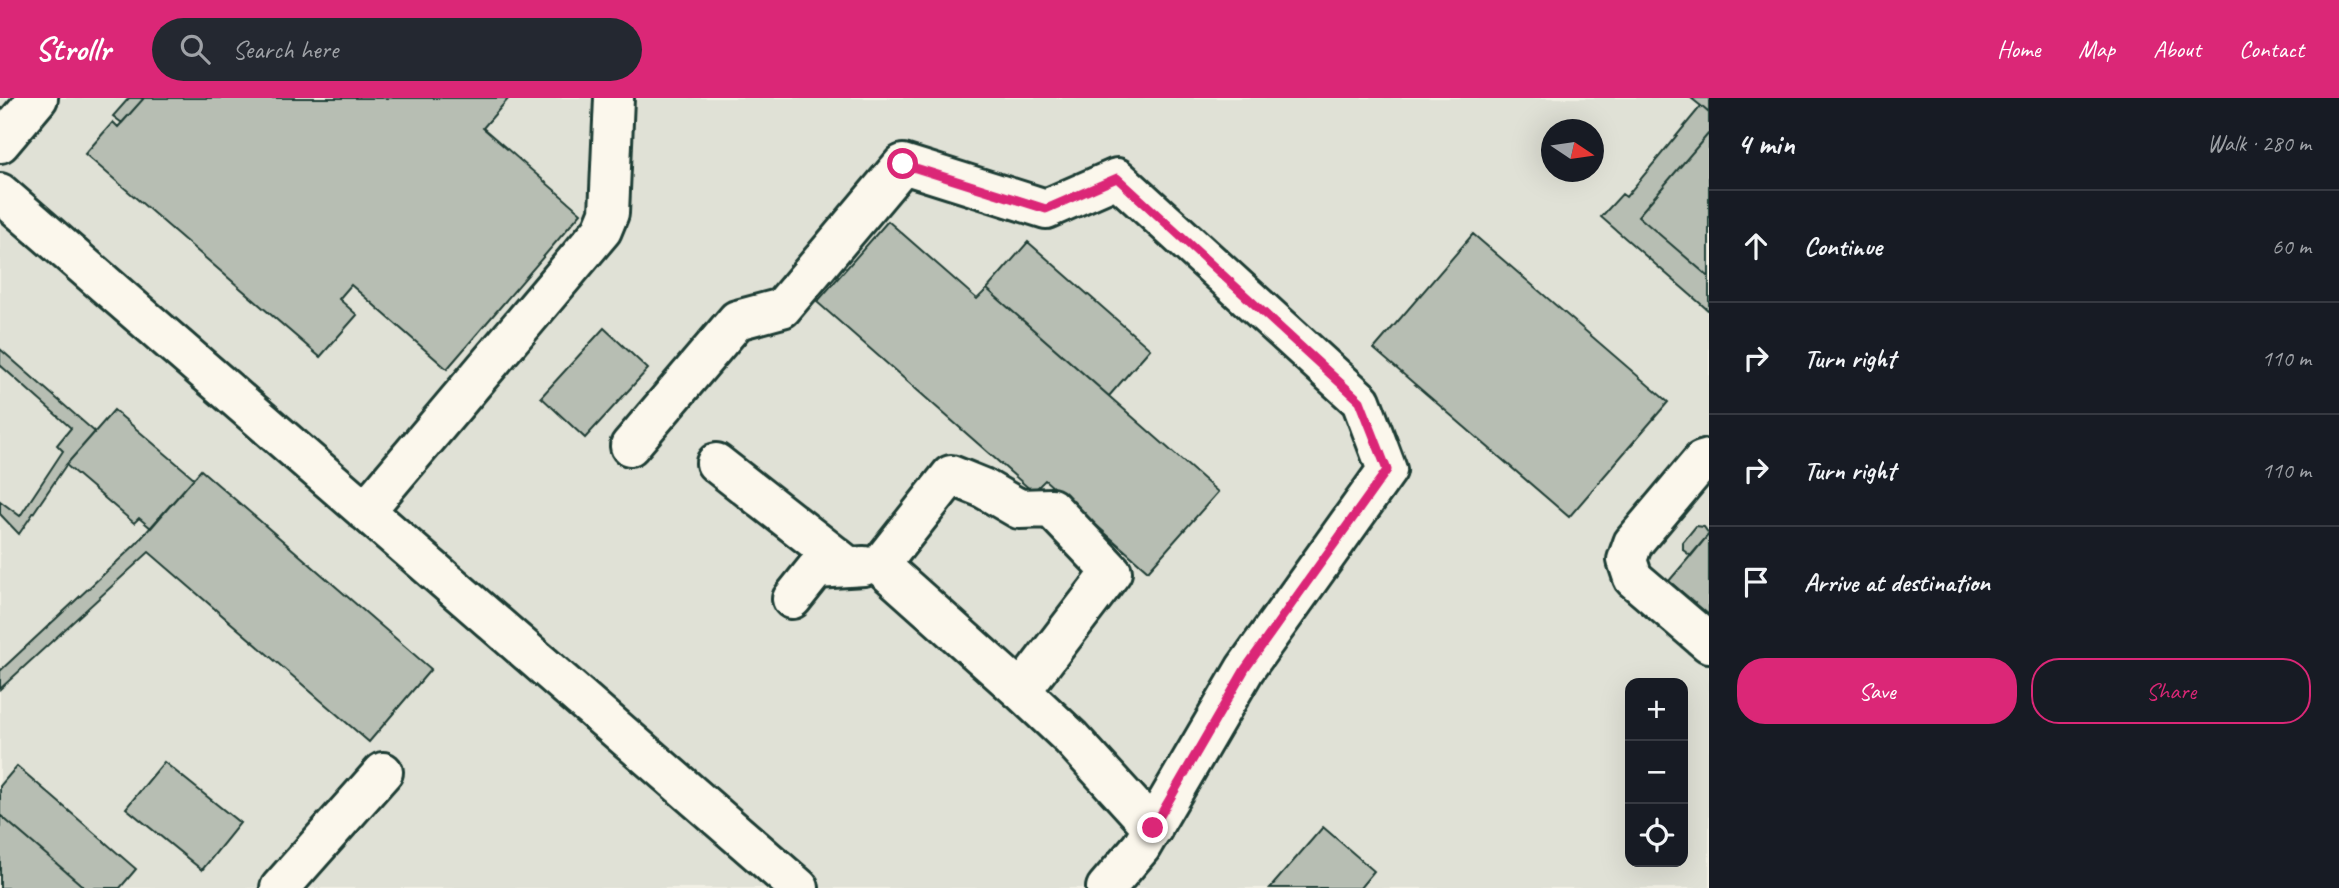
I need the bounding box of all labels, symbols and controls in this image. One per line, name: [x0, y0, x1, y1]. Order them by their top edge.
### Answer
search box: [152, 18, 642, 81]
text: Strollr: [35, 28, 110, 70]
icon: search: [176, 30, 214, 68]
text: Search here: [232, 33, 338, 66]
text: Home: [1997, 34, 2040, 64]
text: Map: [2078, 34, 2115, 64]
text: About: [2153, 34, 2201, 64]
text: Contact: [2239, 34, 2304, 64]
north arrow: [1541, 119, 1604, 182]
text: 4 min: [1737, 125, 1794, 163]
text: Walk · 280 m: [2207, 129, 2311, 158]
route start: [887, 148, 918, 179]
icon: ahead: [1737, 227, 1775, 265]
text: Continue: [1804, 230, 1882, 263]
text: 60 m: [2272, 232, 2311, 261]
icon: right: [1737, 339, 1775, 377]
text: Turn right: [1804, 342, 1895, 375]
text: 110 m: [2262, 344, 2311, 373]
icon: right: [1737, 451, 1775, 489]
text: Turn right: [1804, 454, 1895, 487]
text: 110 m: [2262, 456, 2311, 485]
icon: arrive: [1737, 563, 1775, 601]
text: Arrive at destination: [1804, 566, 1990, 599]
button: Save: [1737, 658, 2017, 724]
button: Share: [2031, 658, 2311, 724]
map controls: [1625, 678, 1688, 867]
button: +: [1625, 678, 1688, 741]
button: −: [1625, 741, 1688, 804]
button: locate: [1625, 804, 1688, 867]
route end: [1137, 812, 1168, 843]

